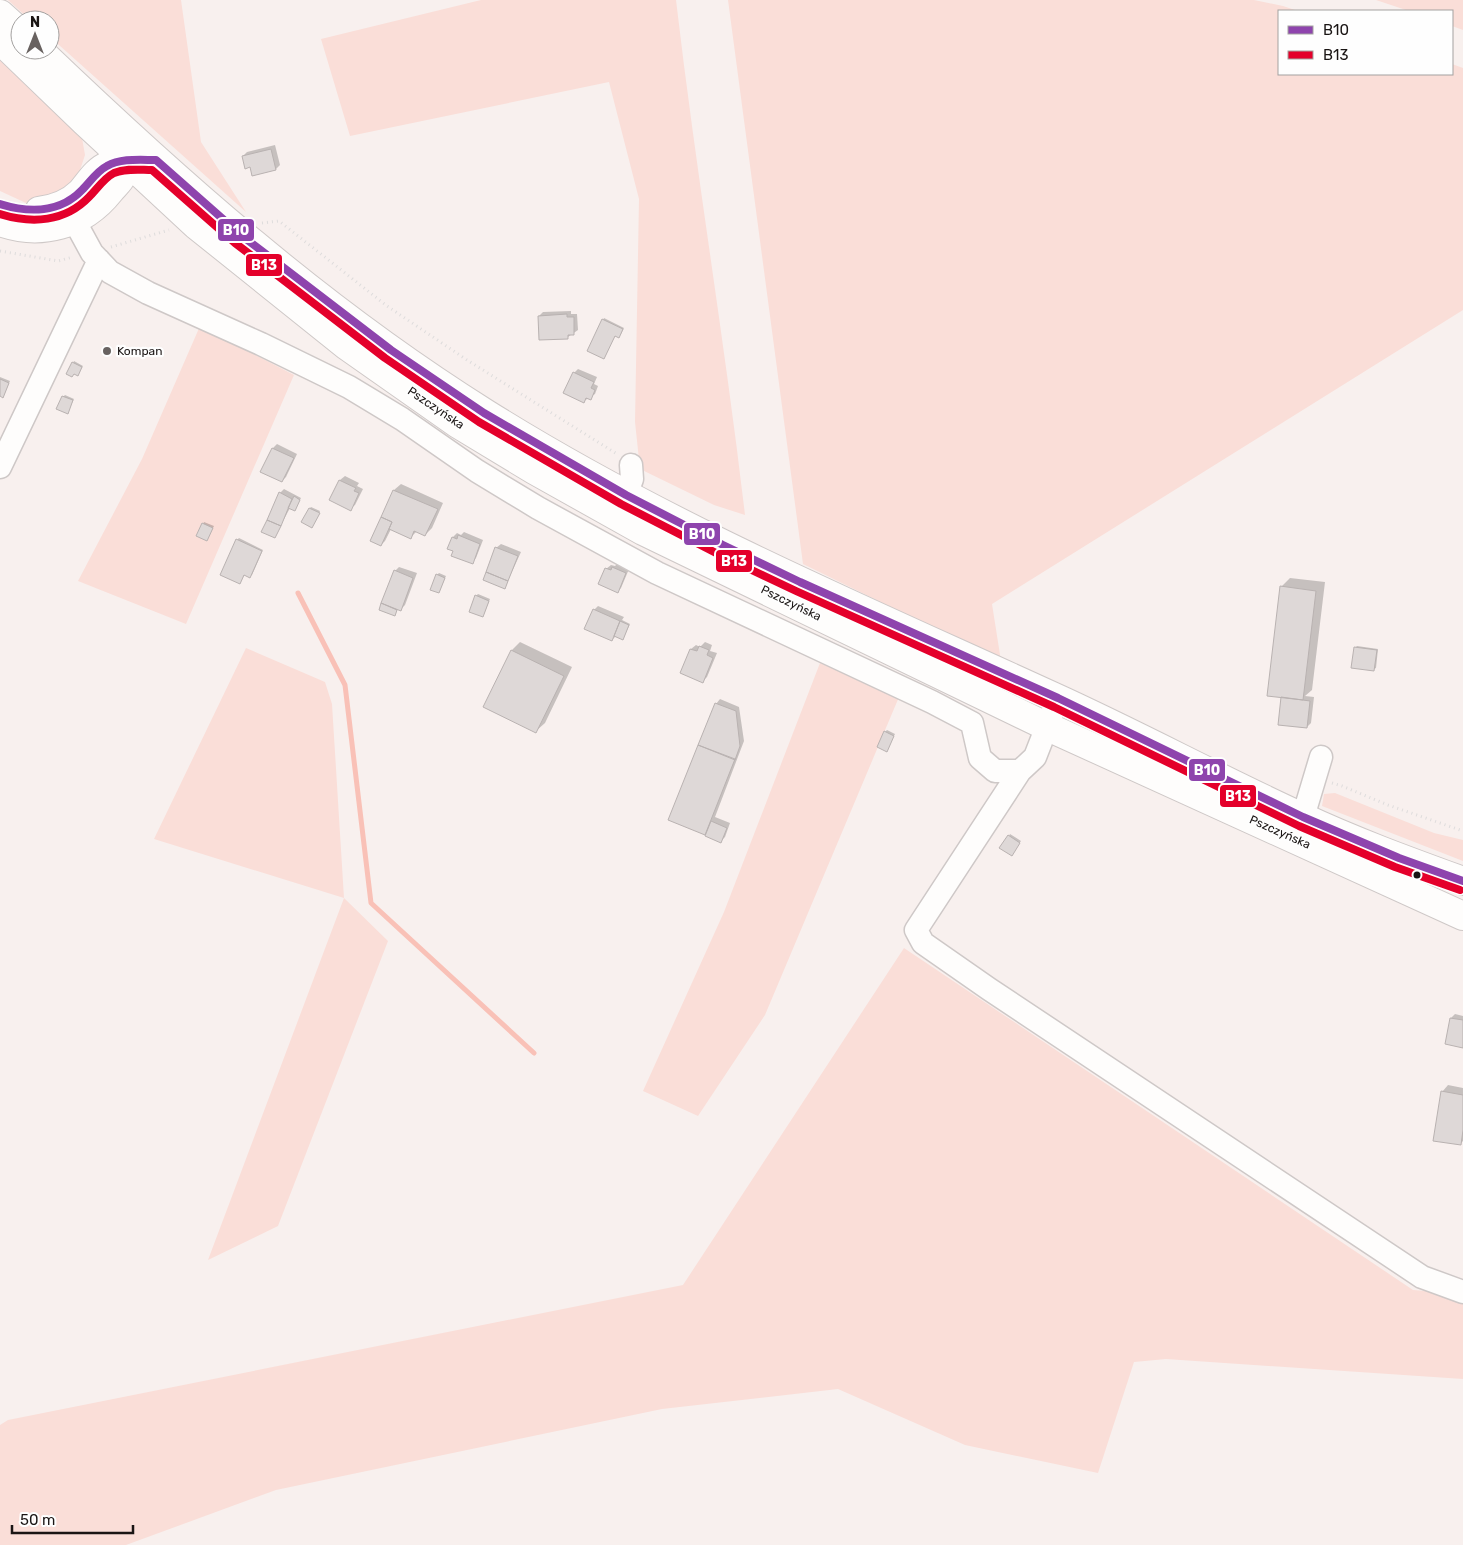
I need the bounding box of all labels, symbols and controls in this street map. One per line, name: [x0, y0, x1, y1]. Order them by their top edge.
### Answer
north arrow: [10, 10, 60, 60]
legend: [1278, 10, 1453, 75]
text: N: [30, 14, 40, 31]
text: B10: [1323, 21, 1349, 39]
text: B13: [1323, 46, 1348, 64]
line badge: B10: [217, 218, 255, 242]
text: B10: [223, 222, 249, 239]
line badge: B13: [245, 253, 283, 277]
text: B13: [251, 257, 277, 274]
place label: Kompan: [117, 344, 162, 358]
marker: Kompan: [101, 345, 113, 357]
street label: Pszczyńska: [405, 384, 467, 432]
line badge: B10: [683, 522, 721, 546]
text: B10: [689, 526, 715, 543]
line badge: B13: [715, 549, 753, 573]
text: B13: [721, 553, 747, 570]
street label: Pszczyńska: [759, 582, 823, 624]
line badge: B10: [1188, 758, 1226, 782]
text: B10: [1194, 762, 1220, 779]
line badge: B13: [1219, 784, 1257, 808]
text: B13: [1225, 788, 1251, 805]
street label: Pszczyńska: [1247, 812, 1313, 852]
unlabelled marker: [1412, 870, 1422, 880]
scale bar: [12, 1502, 134, 1534]
text: 50 m: [20, 1511, 55, 1529]

